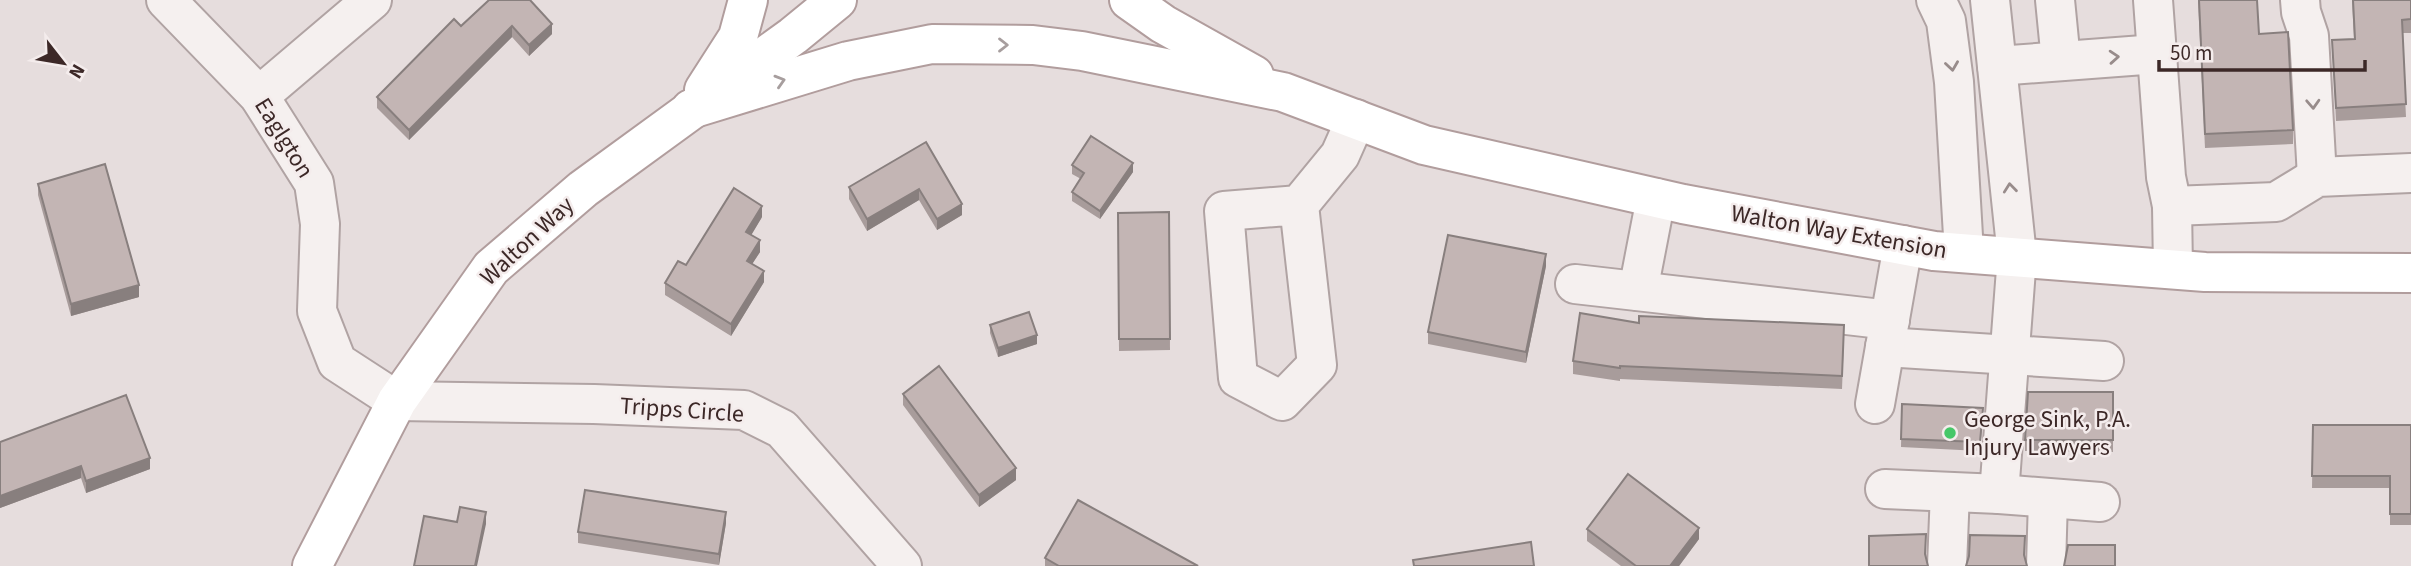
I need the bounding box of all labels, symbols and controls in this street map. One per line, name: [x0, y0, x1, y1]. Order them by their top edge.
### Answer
north arrow: [28, 28, 98, 98]
scale bar: [2159, 28, 2366, 72]
one-way arrow: [998, 37, 1008, 53]
text: 50 m: [2170, 38, 2212, 68]
one-way arrow: [2109, 50, 2120, 65]
text: N: [61, 59, 91, 83]
one-way arrow: [1944, 60, 1959, 72]
one-way arrow: [773, 74, 785, 89]
street label: Eaglgton: [246, 91, 322, 185]
one-way arrow: [2305, 99, 2320, 110]
one-way arrow: [2003, 183, 2018, 194]
street label: Walton Way: [472, 188, 582, 294]
street label: Walton Way Extension: [1728, 196, 1950, 268]
street label: Tripps Circle: [619, 388, 745, 432]
place label: George Sink, P.A. Injury Lawyers: [1964, 402, 2131, 465]
marker: George Sink, P.A. Injury Lawyers: [1942, 425, 1958, 441]

